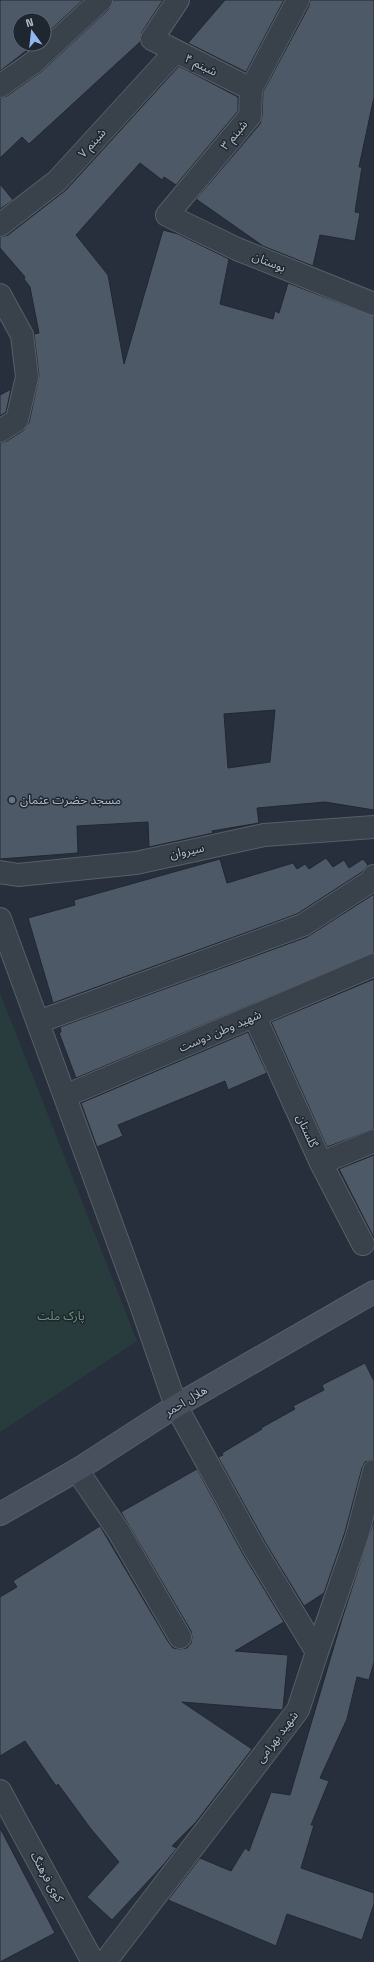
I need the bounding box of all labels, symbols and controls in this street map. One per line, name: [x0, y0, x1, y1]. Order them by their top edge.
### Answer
north arrow: [12, 12, 52, 52]
text: N: [24, 15, 35, 30]
street label: شبنم ۴: [182, 50, 220, 81]
street label: شبنم ۳: [217, 117, 252, 154]
street label: شبنم ۷: [75, 125, 110, 162]
street label: بوستان: [250, 248, 288, 276]
place label: مسجد حضرت عثمان: [20, 792, 121, 808]
marker: مسجد حضرت عثمان: [7, 795, 17, 805]
street label: سیروان: [168, 840, 206, 862]
street label: شهید وطن دوست: [176, 1006, 264, 1056]
street label: گلستان: [293, 1112, 322, 1151]
park label: پارک ملت: [37, 1308, 85, 1324]
street label: هلال احمر: [161, 1382, 210, 1421]
street label: شهید بهرامی: [252, 1708, 302, 1766]
street label: کوی فرهنگ: [27, 1849, 68, 1906]

